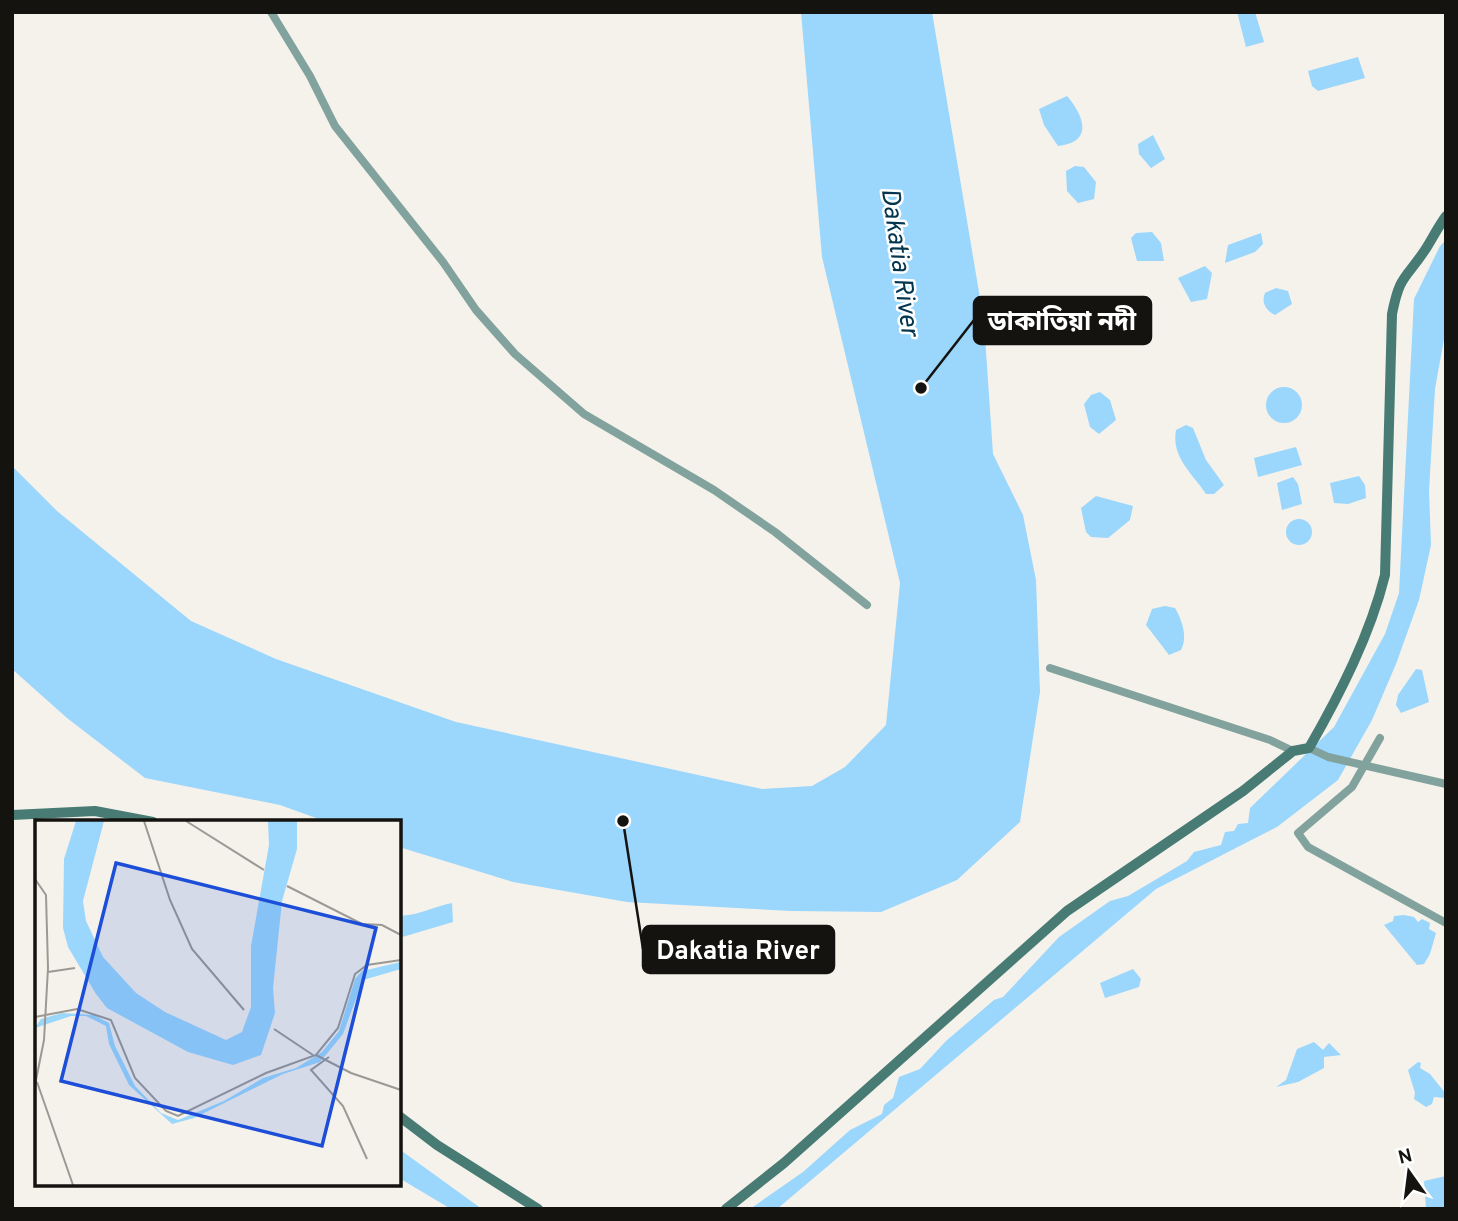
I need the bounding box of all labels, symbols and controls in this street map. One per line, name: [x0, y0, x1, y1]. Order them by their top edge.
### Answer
water label: Dakatia River: [872, 186, 926, 341]
callout: ডাকাতিয়া নদী: [974, 297, 1151, 344]
text: ডাকাতিয়া নদী: [987, 305, 1137, 340]
inset map: [35, 820, 401, 1186]
callout: Dakatia River: [643, 926, 834, 973]
text: Dakatia River: [656, 936, 820, 969]
north arrow: [1374, 1137, 1444, 1207]
text: N: [1396, 1144, 1415, 1171]

